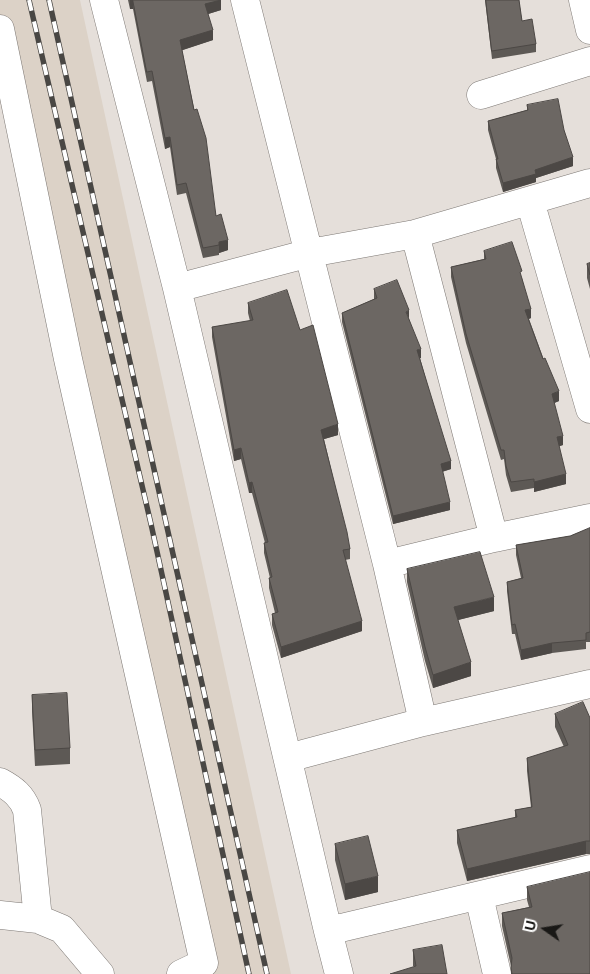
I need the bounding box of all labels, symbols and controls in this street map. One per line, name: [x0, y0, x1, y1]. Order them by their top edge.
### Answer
north arrow: [520, 904, 570, 954]
text: U: [519, 918, 540, 933]

